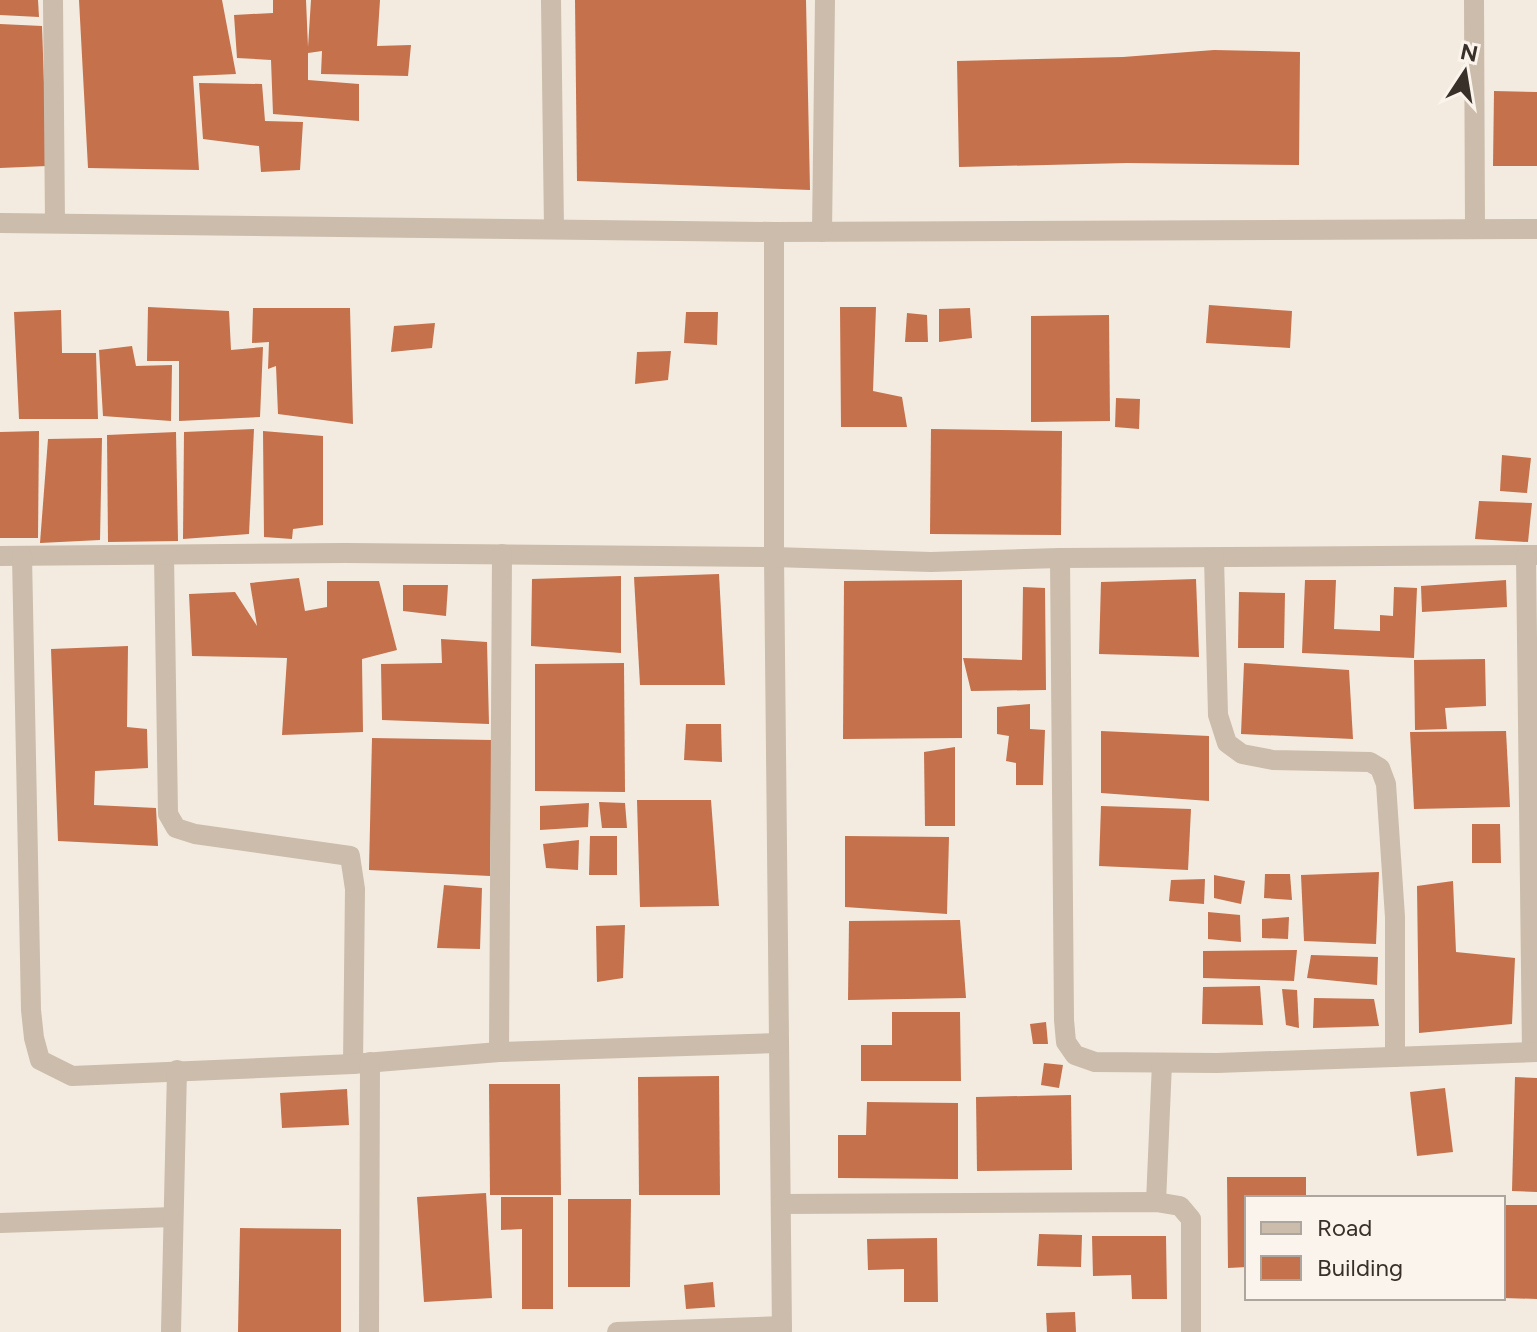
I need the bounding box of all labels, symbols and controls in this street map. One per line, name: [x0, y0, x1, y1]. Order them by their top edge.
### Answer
north arrow: [1425, 32, 1505, 112]
text: N: [1458, 38, 1480, 68]
legend: [1245, 1196, 1505, 1300]
text: Road: [1317, 1213, 1372, 1242]
text: Building: [1317, 1253, 1403, 1282]

